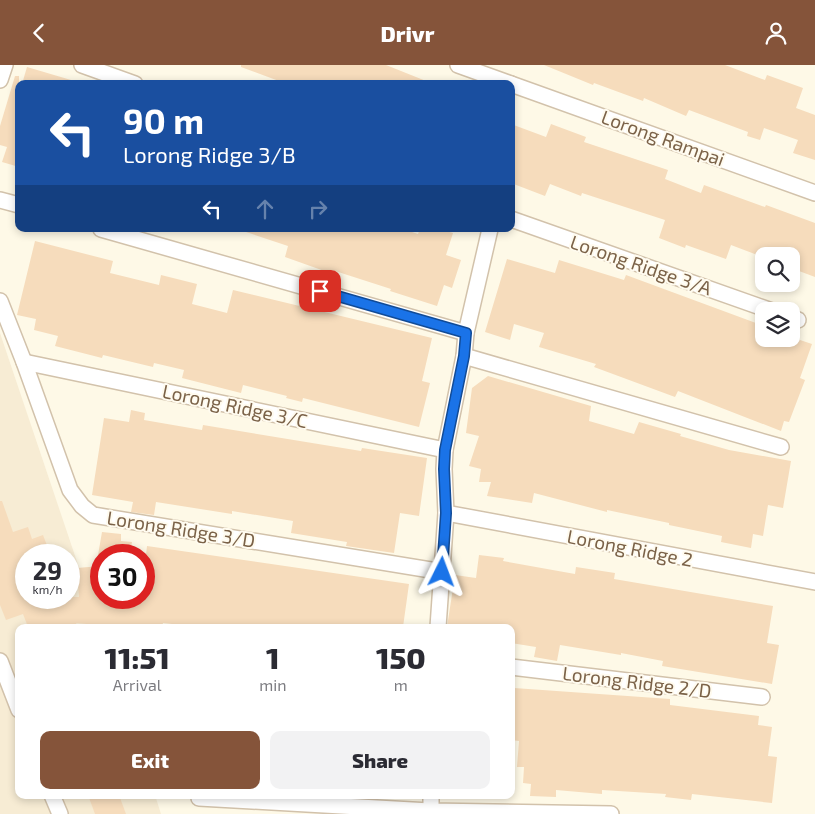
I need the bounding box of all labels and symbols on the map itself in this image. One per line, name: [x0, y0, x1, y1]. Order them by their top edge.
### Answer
street label: Lorong Rampai: [598, 105, 728, 170]
street label: Lorong Ridge 3/A: [567, 230, 715, 300]
pin: [299, 270, 341, 312]
street label: Lorong Ridge 3/C: [160, 379, 310, 432]
street label: Lorong Ridge 3/D: [105, 505, 257, 552]
street label: Lorong Ridge 2: [565, 524, 695, 571]
speed limit sign: 30: [90, 544, 155, 609]
position arrow: [415, 545, 467, 597]
street label: Lorong Ridge 2/D: [561, 661, 713, 702]

